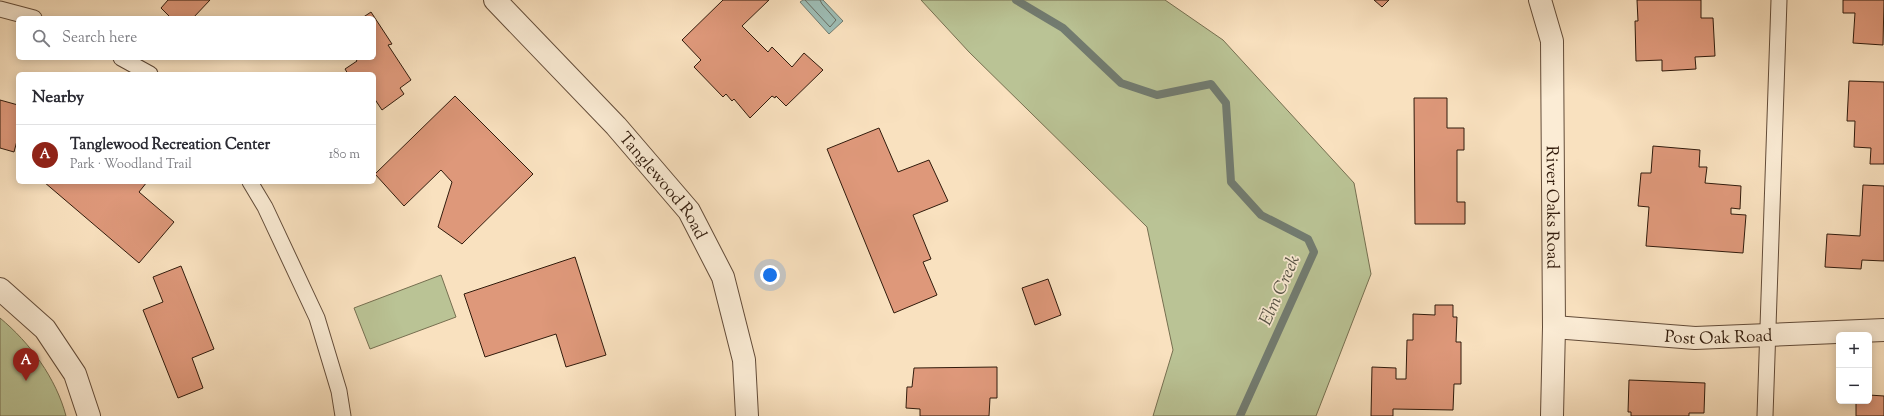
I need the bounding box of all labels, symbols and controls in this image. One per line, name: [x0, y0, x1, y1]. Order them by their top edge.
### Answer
search box: [16, 16, 376, 60]
icon: search: [30, 27, 52, 49]
text: Search here: [62, 28, 137, 49]
text: Nearby: [32, 86, 84, 110]
street label: Tanglewood Road: [612, 128, 712, 244]
text: Tanglewood Recreation Center: [70, 135, 270, 156]
street label: River Oaks Road: [1539, 145, 1564, 270]
text: A: [40, 146, 50, 164]
text: 180 m: [329, 146, 360, 164]
text: Park · Woodland Trail: [70, 156, 192, 174]
water label: Elm Creek: [1254, 251, 1308, 330]
your location: [760, 265, 780, 285]
street label: Post Oak Road: [1664, 325, 1773, 352]
map controls: [1836, 332, 1872, 404]
button: +: [1836, 332, 1872, 368]
pin: A: [13, 348, 39, 381]
button: −: [1836, 368, 1872, 404]

